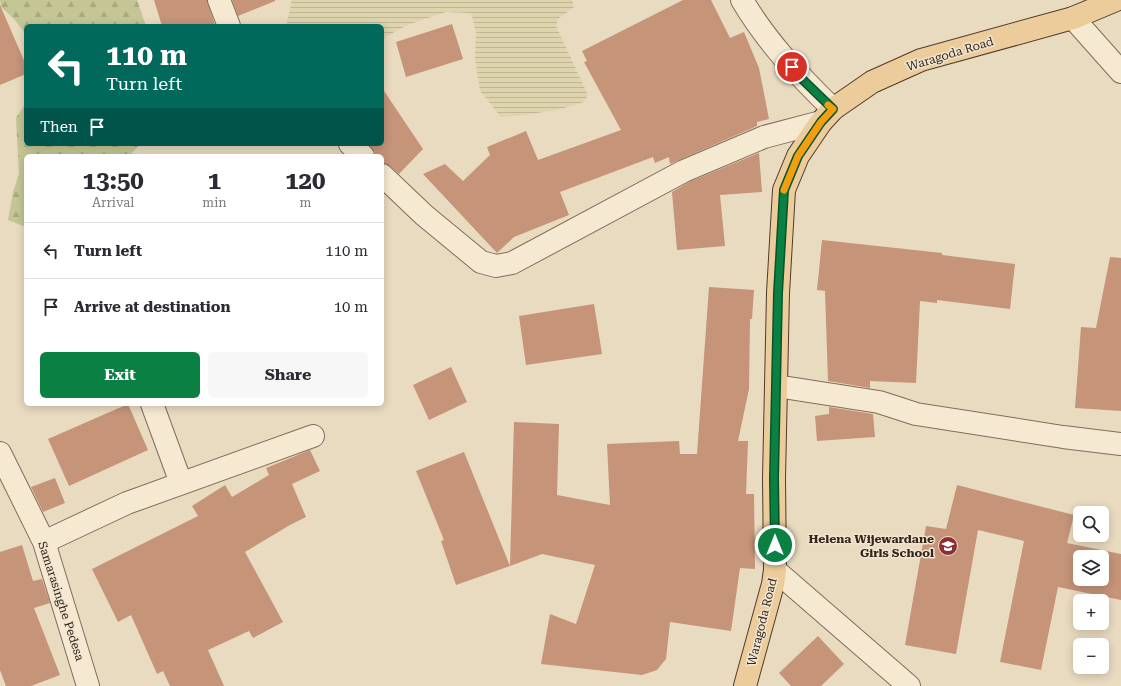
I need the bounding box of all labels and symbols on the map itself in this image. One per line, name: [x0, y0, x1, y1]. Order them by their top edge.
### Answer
street label: Waragoda Road: [905, 34, 995, 74]
pin: [775, 50, 809, 84]
position arrow: [754, 524, 796, 566]
place label: Helena Wijewardane Girls School: [808, 532, 934, 560]
school or university icon: Helena Wijewardane Girls School: [937, 535, 959, 557]
street label: Samarasinghe Pedesa: [35, 539, 87, 663]
street label: Waragoda Road: [744, 576, 780, 667]

